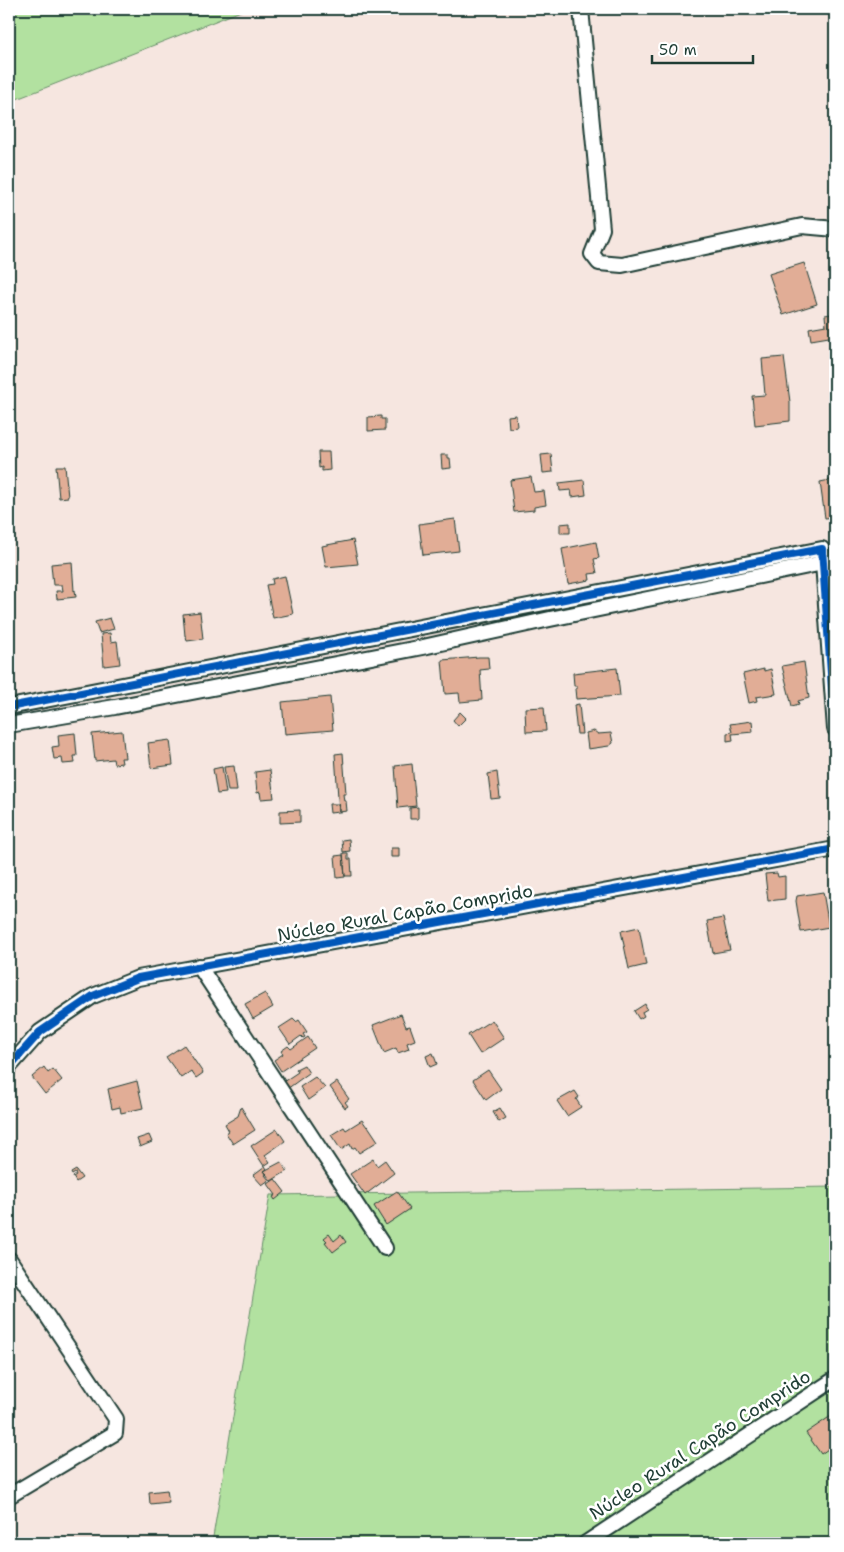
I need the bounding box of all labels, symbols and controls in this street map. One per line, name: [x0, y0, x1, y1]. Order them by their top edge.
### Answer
scale bar: [652, 32, 753, 64]
text: 50 m: [659, 40, 697, 60]
street label: Núcleo Rural Capão Comprido: [275, 879, 535, 947]
street label: Núcleo Rural Capão Comprido: [585, 1364, 815, 1526]

